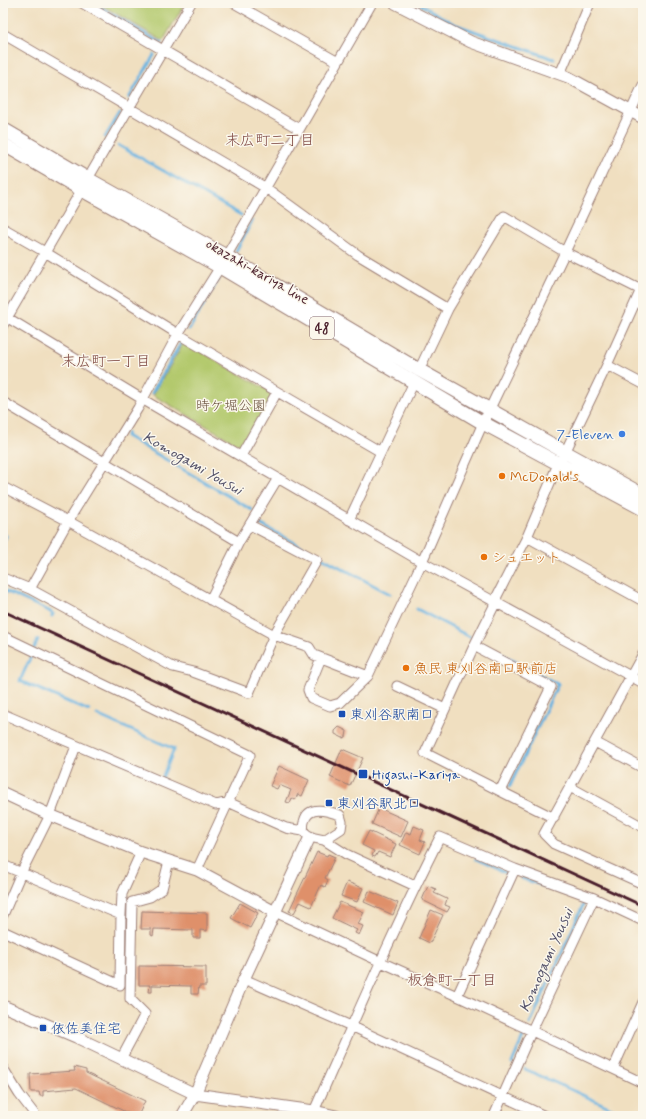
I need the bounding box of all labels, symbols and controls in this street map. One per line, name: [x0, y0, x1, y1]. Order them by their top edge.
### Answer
district label: 末広町二丁目: [225, 131, 315, 151]
street label: okazaki-kariya line: [203, 235, 313, 309]
road number: 48: [310, 317, 334, 339]
district label: 末広町一丁目: [61, 352, 151, 372]
park label: 時ケ堀公園: [196, 397, 266, 415]
place label: 7-Eleven: [556, 426, 614, 444]
water label: Komogami Yousui: [139, 427, 247, 502]
marker: 7-Eleven: [617, 429, 627, 439]
place label: McDonald's: [510, 468, 579, 486]
marker: McDonald's: [497, 471, 507, 481]
place label: シュエット: [492, 549, 561, 567]
marker: シュエット: [479, 552, 489, 562]
place label: 魚民 東刈谷南口駅前店: [414, 660, 558, 678]
marker: 魚民 東刈谷南口駅前店: [401, 663, 411, 673]
place label: 東刈谷駅南口: [350, 706, 434, 724]
marker: 東刈谷駅南口: [337, 709, 347, 719]
place label: Higashi-Kariya: [372, 766, 460, 786]
marker: Higashi-Kariya: [357, 768, 369, 780]
place label: 東刈谷駅北口: [337, 795, 421, 813]
marker: 東刈谷駅北口: [324, 798, 334, 808]
water label: Komogami Yousui: [515, 904, 580, 1016]
district label: 板倉町一丁目: [407, 971, 497, 991]
place label: 依佐美住宅: [51, 1020, 121, 1038]
marker: 依佐美住宅: [38, 1023, 48, 1033]

